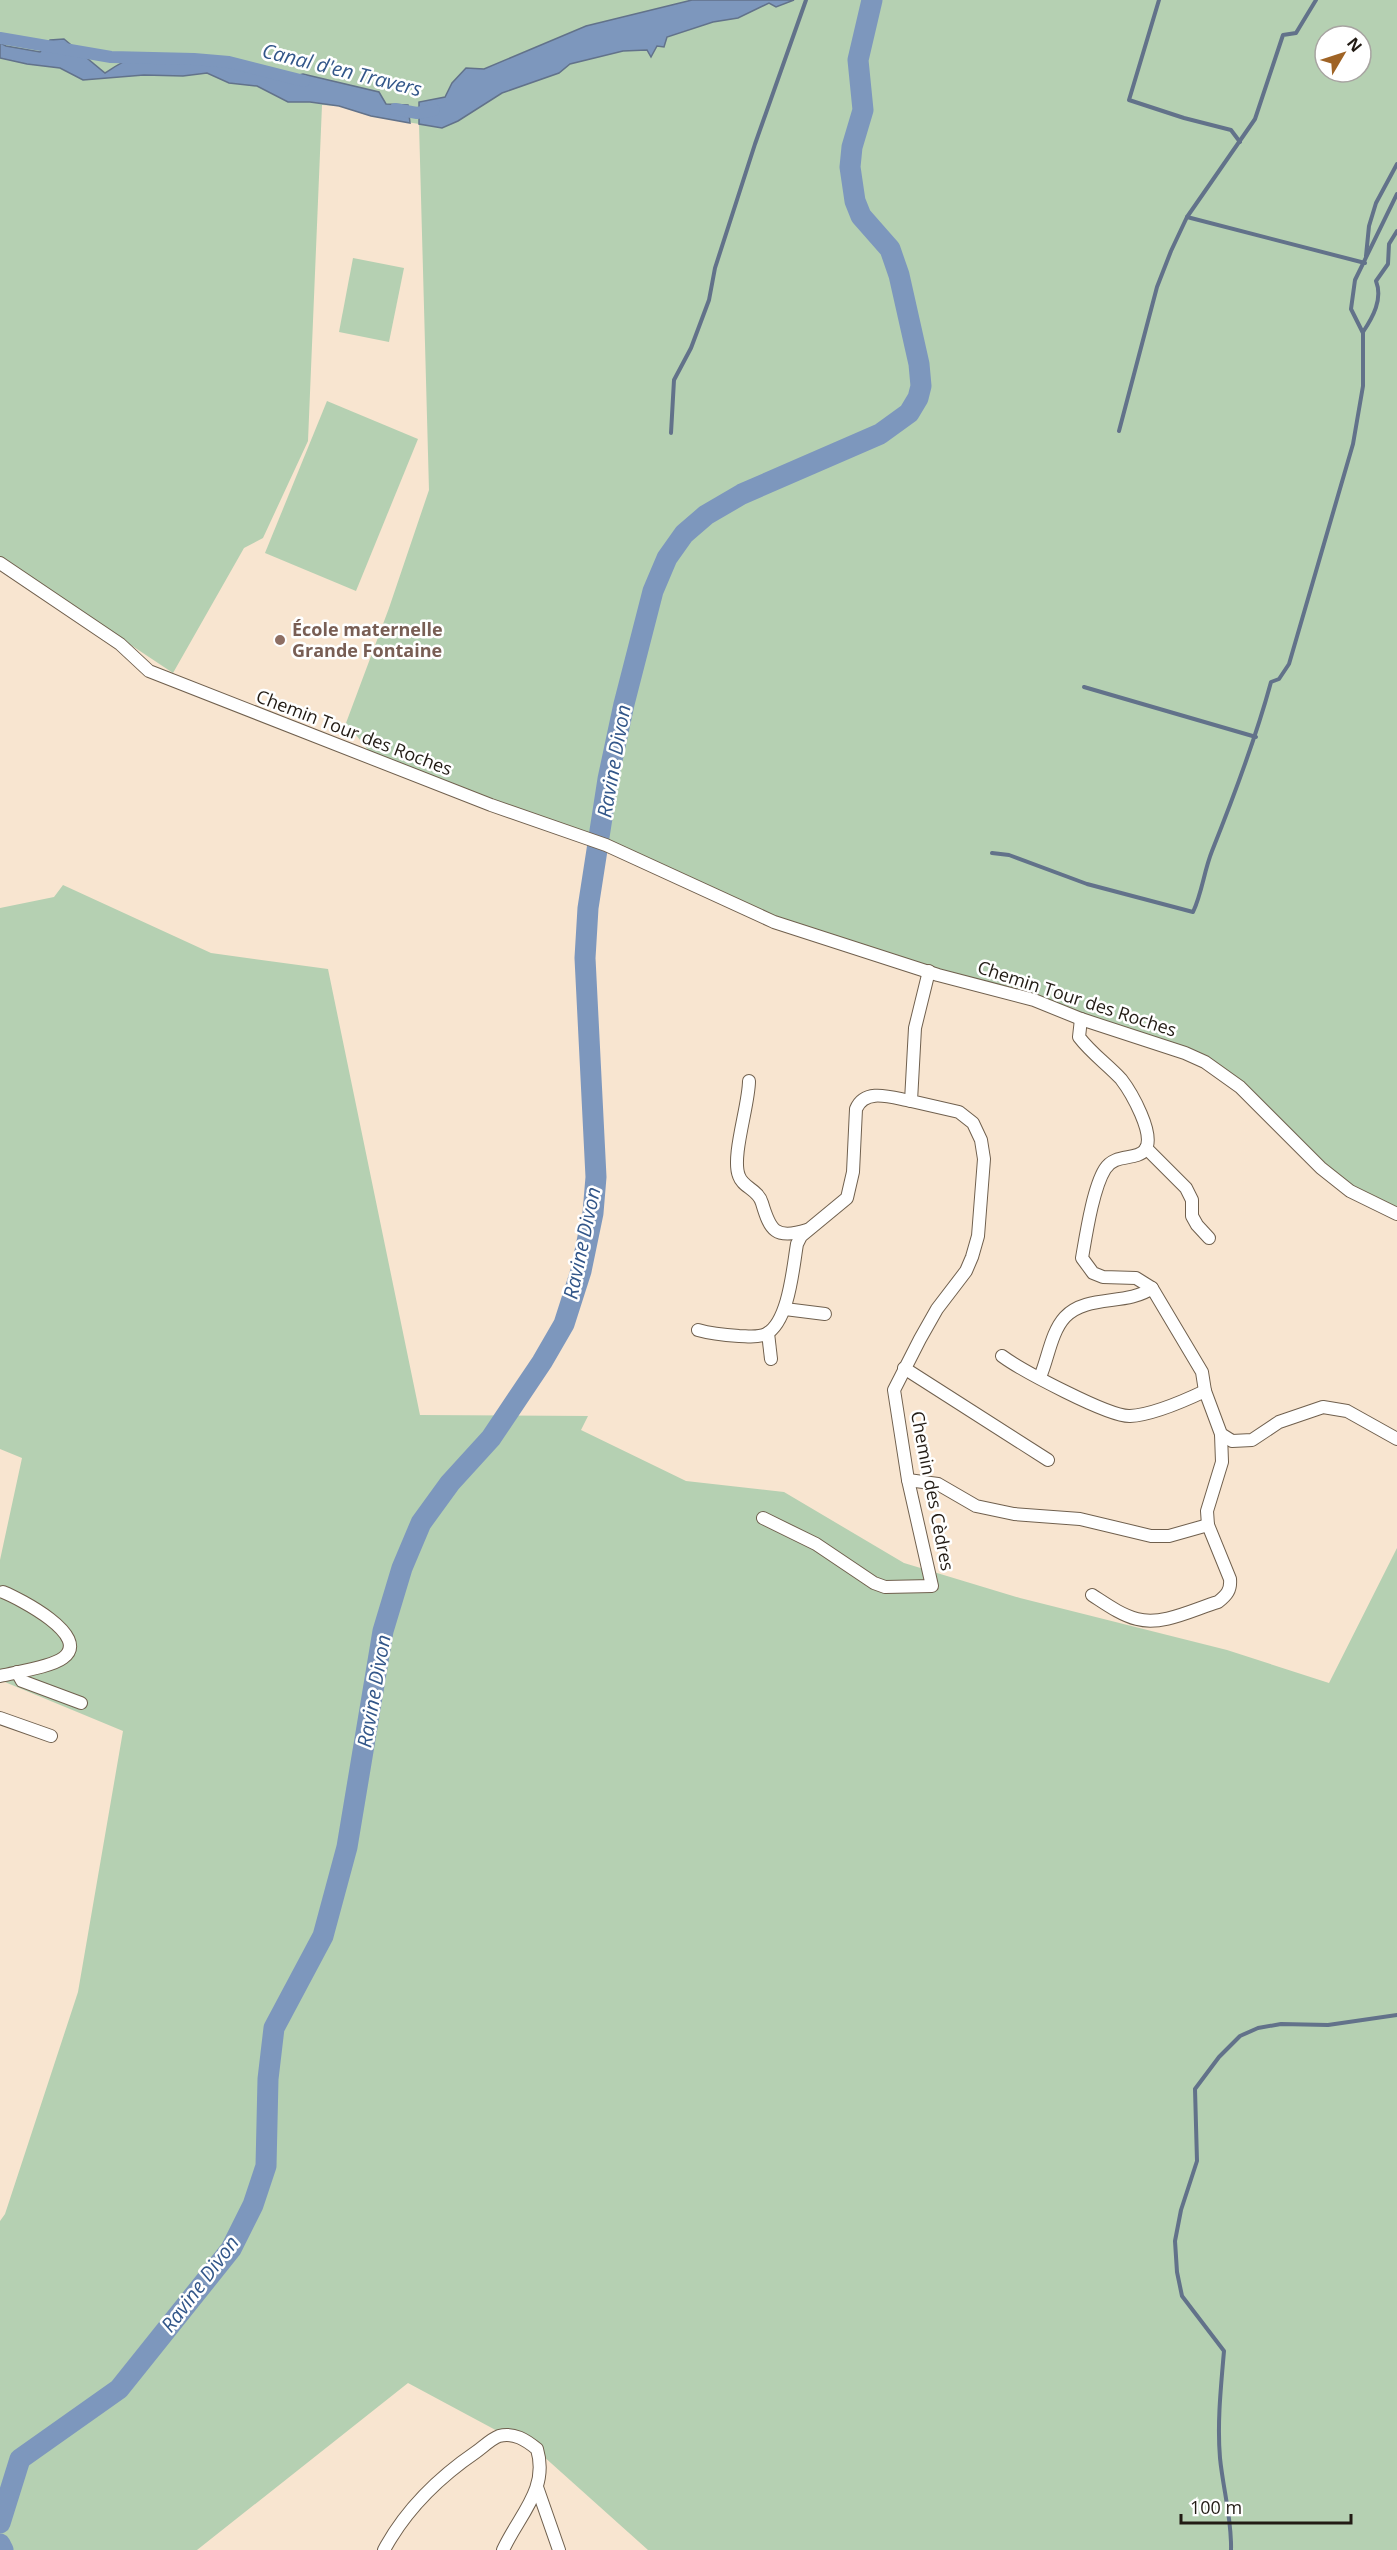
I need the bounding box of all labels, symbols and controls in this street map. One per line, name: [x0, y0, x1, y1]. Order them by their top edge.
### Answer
north arrow: [1313, 24, 1373, 84]
text: N: [1342, 33, 1367, 57]
water label: Canal d'en Travers: [260, 37, 425, 102]
place label: École maternelle Grande Fontaine: [292, 617, 443, 662]
marker: École maternelle Grande Fontaine: [273, 633, 287, 647]
street label: Chemin Tour des Roches: [253, 684, 456, 781]
water label: Ravine Divon: [590, 702, 637, 819]
street label: Chemin Tour des Roches: [975, 955, 1180, 1042]
water label: Ravine Divon: [556, 1184, 607, 1302]
street label: Chemin des Cèdres: [906, 1409, 960, 1573]
water label: Ravine Divon: [350, 1632, 397, 1749]
water label: Ravine Divon: [154, 2230, 245, 2337]
scale bar: [1181, 2487, 1350, 2525]
text: 100 m: [1190, 2495, 1242, 2519]

